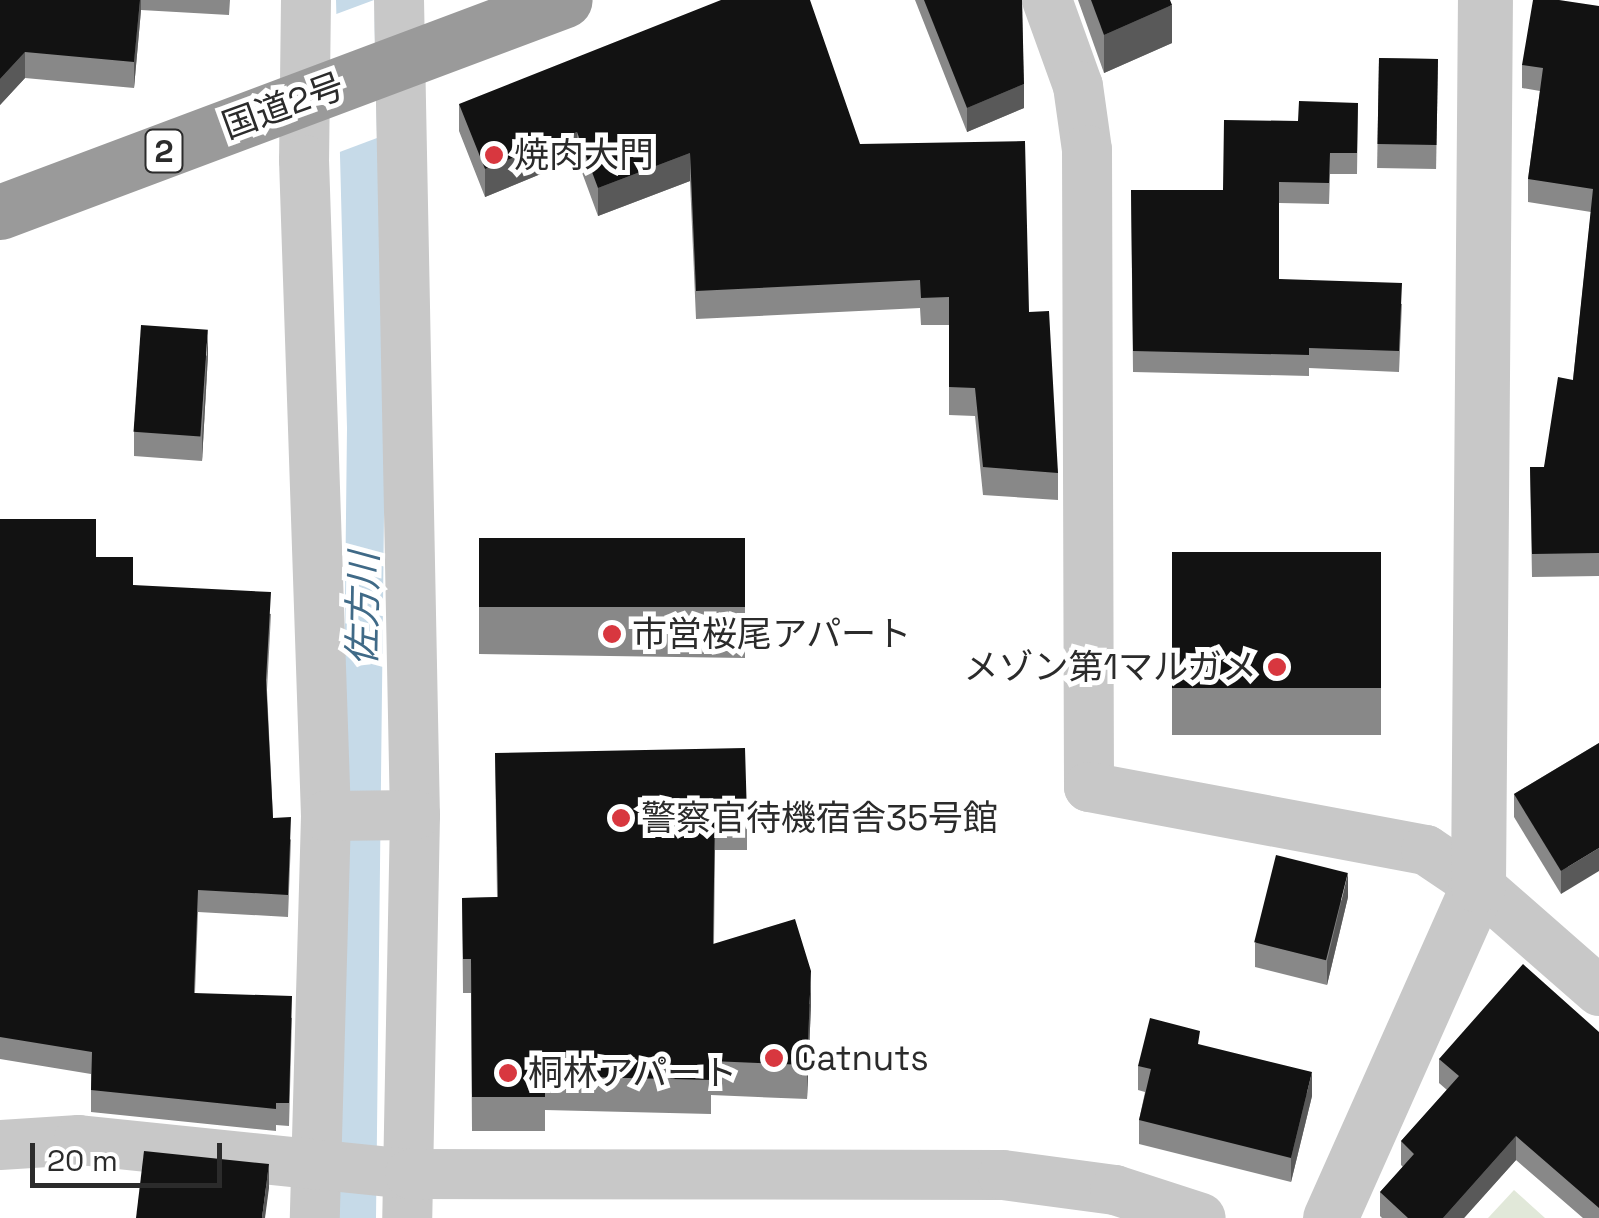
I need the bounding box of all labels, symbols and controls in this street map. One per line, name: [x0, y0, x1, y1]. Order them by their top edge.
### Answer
street label: 国道2号: [217, 65, 349, 147]
road number: 2: [144, 124, 184, 178]
place label: 焼肉大門: [514, 134, 654, 176]
marker: 焼肉大門: [483, 144, 505, 166]
water label: 佐方川: [340, 552, 388, 666]
place label: 市営桜尾アパート: [632, 613, 912, 655]
marker: 市営桜尾アパート: [601, 623, 623, 645]
place label: メゾン第1マルガメ: [962, 646, 1257, 688]
marker: メゾン第1マルガメ: [1266, 656, 1288, 678]
place label: 警察官待機宿舎35号館: [641, 797, 998, 839]
marker: 警察官待機宿舎35号館: [610, 807, 632, 829]
place label: Catnuts: [794, 1037, 929, 1079]
marker: Catnuts: [763, 1047, 785, 1069]
place label: 桐林アパート: [528, 1052, 738, 1094]
marker: 桐林アパート: [497, 1062, 519, 1084]
scale bar: [35, 1123, 228, 1185]
text: 20 m: [47, 1141, 118, 1180]

